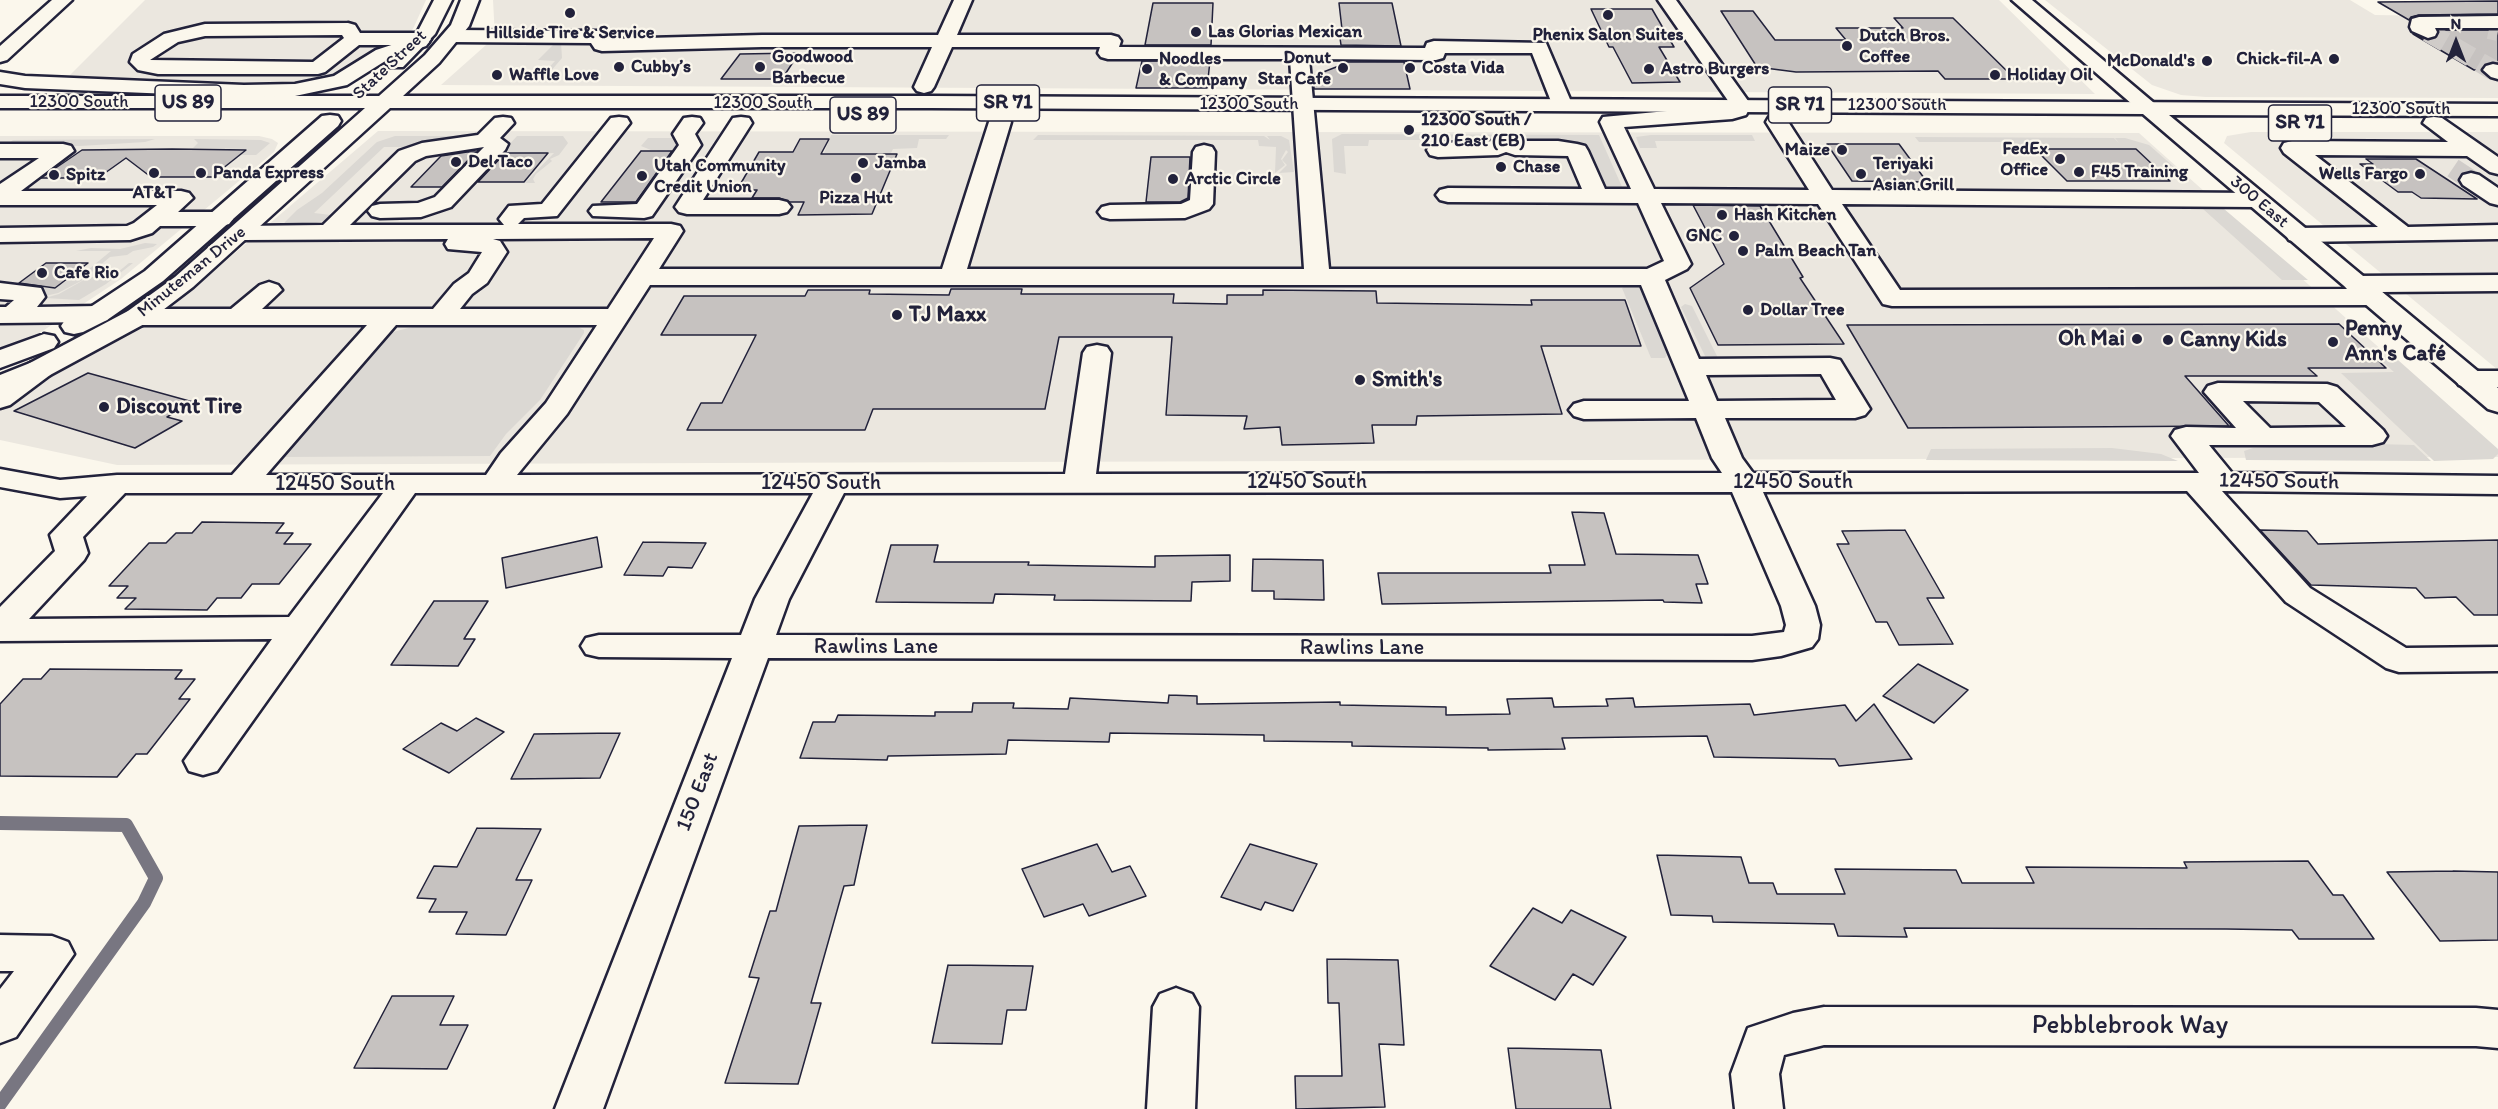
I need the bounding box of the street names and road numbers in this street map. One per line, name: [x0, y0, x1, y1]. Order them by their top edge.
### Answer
street label: State Street: [349, 25, 431, 105]
road number: US 89: [155, 85, 221, 121]
road number: SR 71: [976, 85, 1040, 121]
road number: SR 71: [1768, 87, 1832, 123]
street label: 12300 South: [30, 91, 128, 113]
street label: 12300 South: [714, 92, 812, 114]
street label: 12300 South: [1200, 93, 1298, 115]
street label: 12300 South: [1848, 94, 1946, 116]
road number: US 89: [830, 97, 896, 133]
street label: 12300 South: [2352, 98, 2450, 120]
road number: SR 71: [2268, 105, 2332, 141]
street label: 300 East: [2225, 171, 2293, 233]
street label: Minuteman Drive: [133, 222, 251, 322]
street label: 12450 South: [2219, 468, 2339, 496]
street label: 12450 South: [1247, 469, 1367, 495]
street label: 12450 South: [1733, 469, 1853, 495]
street label: 12450 South: [761, 470, 881, 496]
street label: 12450 South: [275, 471, 395, 497]
street label: Rawlins Lane: [814, 634, 938, 660]
street label: Rawlins Lane: [1300, 635, 1424, 661]
street label: 150 East: [671, 749, 725, 835]
street label: Pebblebrook Way: [2032, 1010, 2228, 1042]

